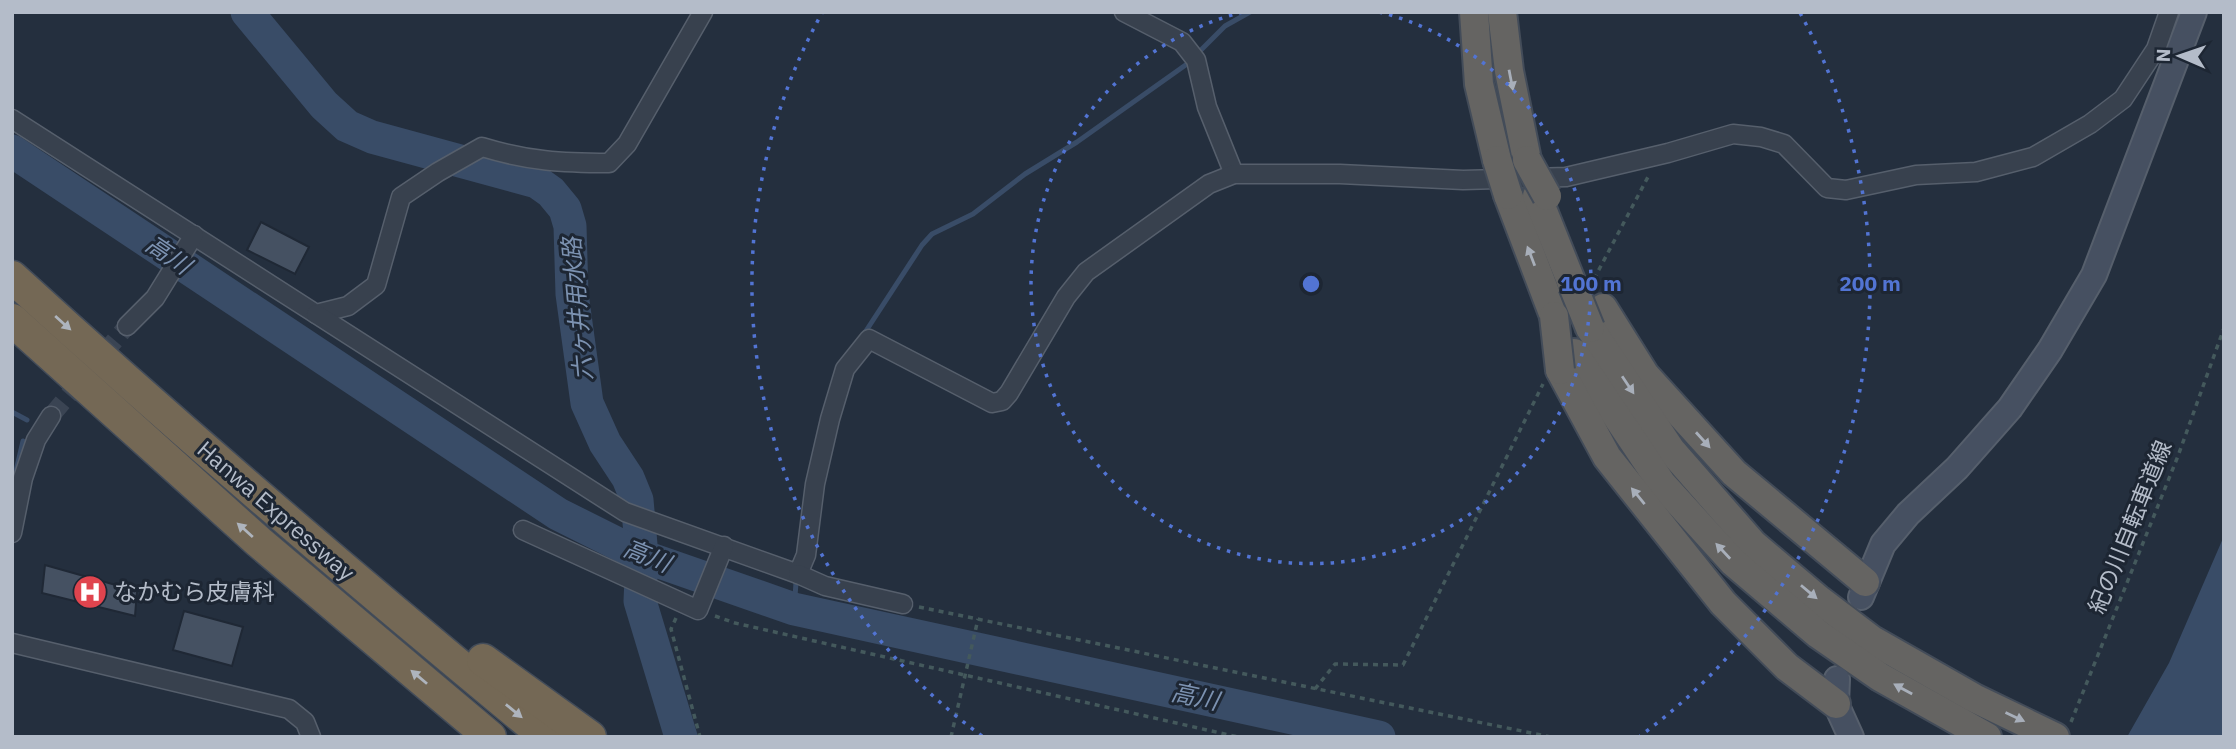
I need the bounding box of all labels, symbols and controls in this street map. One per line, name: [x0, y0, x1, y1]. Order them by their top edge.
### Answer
north arrow: [2145, 21, 2215, 91]
text: N: [2151, 48, 2175, 63]
one-way arrow: [1505, 69, 1516, 91]
water label: 高川: [140, 227, 200, 283]
water label: 六ヶ井用水路: [555, 234, 599, 382]
one-way arrow: [1525, 245, 1536, 266]
text: 100 m: [1560, 269, 1622, 297]
text: 200 m: [1839, 269, 1901, 297]
centre of rings: [1299, 272, 1323, 296]
one-way arrow: [54, 315, 71, 331]
one-way arrow: [1621, 375, 1634, 395]
one-way arrow: [1695, 431, 1711, 448]
street label: Hanwa Expressway: [192, 434, 362, 587]
street label: 紀の川自転車道線: [2081, 436, 2177, 618]
one-way arrow: [1631, 487, 1646, 505]
one-way arrow: [237, 523, 254, 538]
water label: 高川: [619, 531, 678, 580]
one-way arrow: [1715, 542, 1731, 560]
hospital icon: なかむら皮膚科: [71, 573, 109, 611]
place label: なかむら皮膚科: [114, 576, 275, 606]
one-way arrow: [1800, 584, 1818, 599]
one-way arrow: [410, 670, 428, 685]
water label: 高川: [1168, 675, 1225, 717]
one-way arrow: [1893, 683, 1912, 695]
one-way arrow: [506, 703, 523, 718]
one-way arrow: [2005, 712, 2025, 723]

